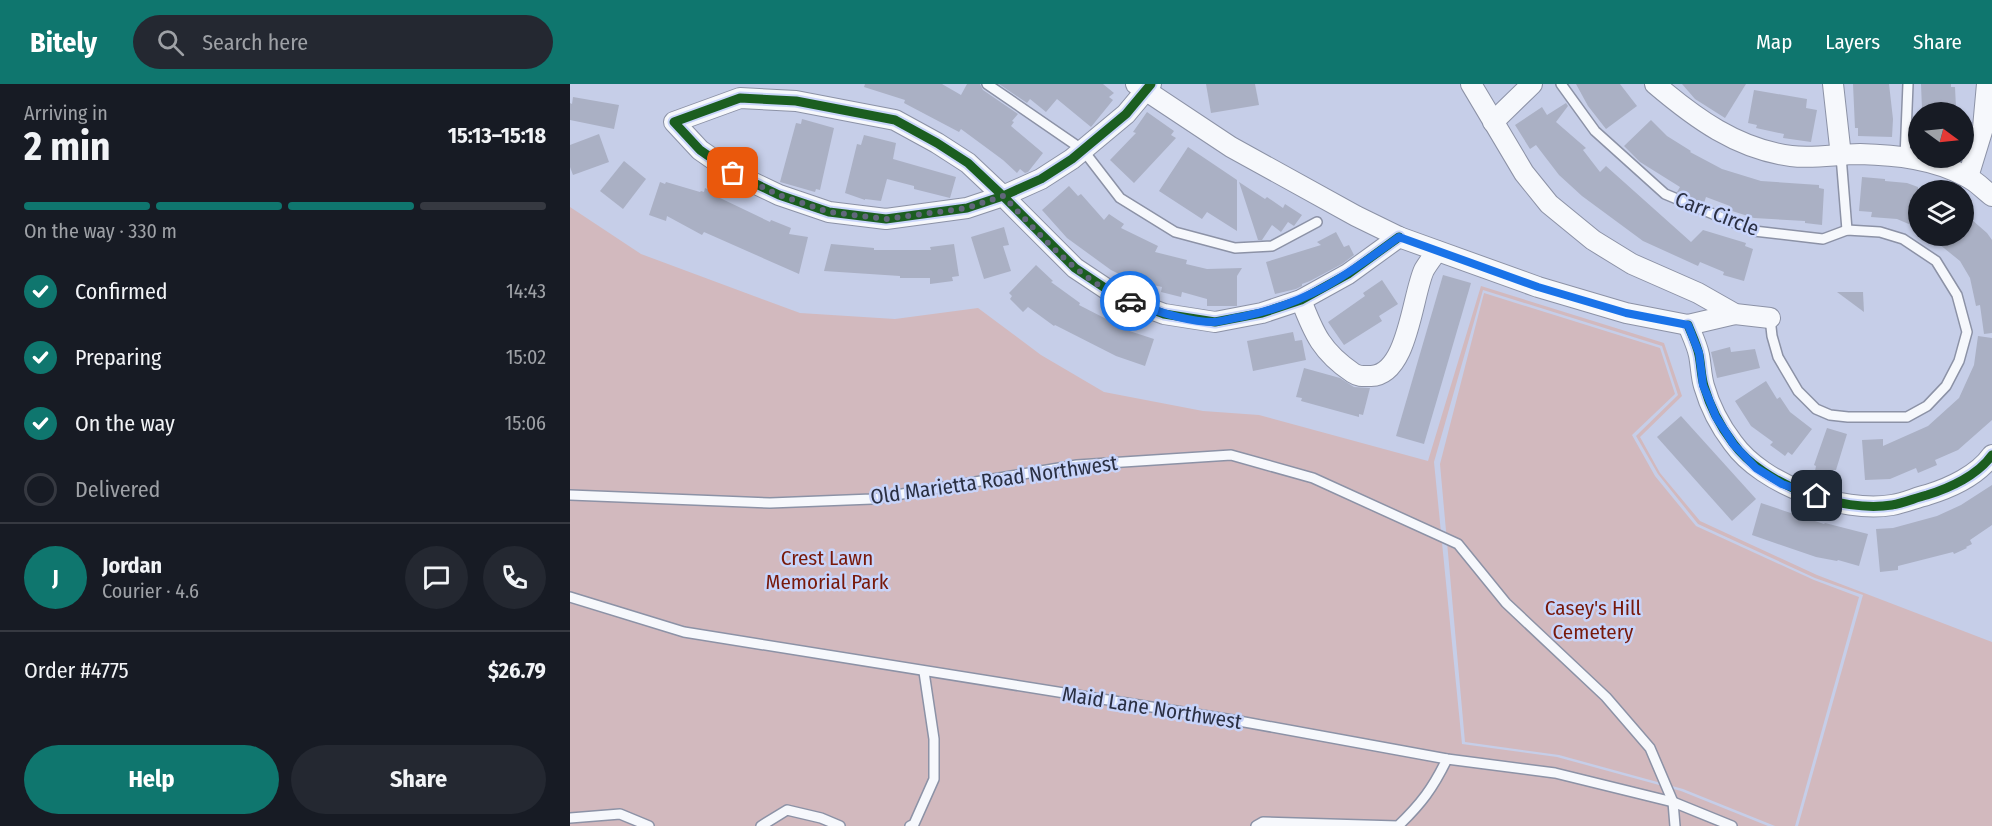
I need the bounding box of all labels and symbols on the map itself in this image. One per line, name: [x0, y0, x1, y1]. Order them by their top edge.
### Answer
north arrow: [1908, 102, 1974, 168]
pin: [707, 147, 758, 198]
street label: Carr Circle: [1671, 186, 1763, 242]
courier: [1100, 271, 1160, 331]
street label: Old Marietta Road Northwest: [869, 450, 1119, 510]
pin: [1791, 470, 1842, 521]
park label: Crest Lawn Memorial Park: [766, 545, 889, 595]
park label: Casey's Hill Cemetery: [1545, 595, 1642, 645]
street label: Maid Lane Northwest: [1060, 681, 1244, 735]

